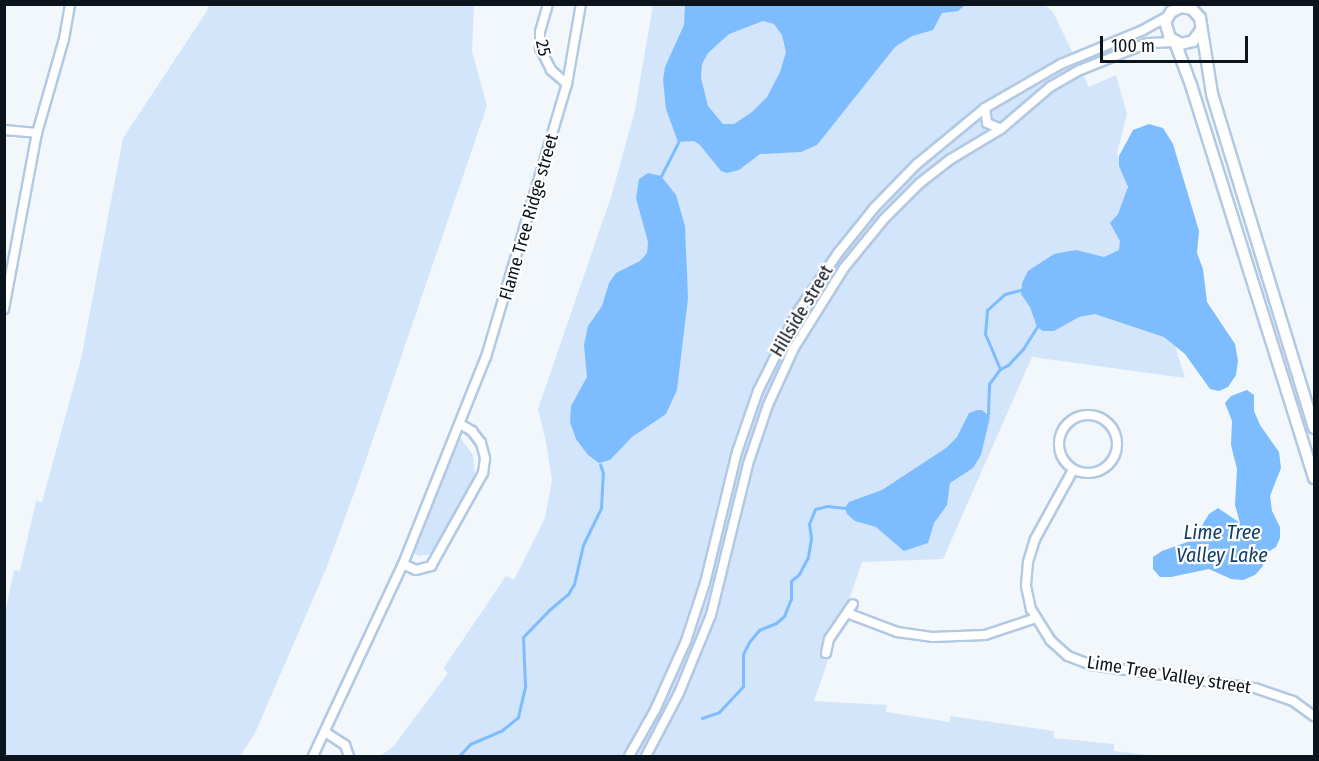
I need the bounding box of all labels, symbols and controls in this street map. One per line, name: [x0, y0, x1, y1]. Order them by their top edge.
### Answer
scale bar: [1103, 24, 1252, 62]
text: 100 m: [1111, 35, 1155, 57]
street label: 25: [531, 38, 555, 58]
street label: Flame Tree Ridge street: [495, 131, 563, 303]
street label: Hillside street: [766, 261, 838, 361]
water label: Lime Tree Valley Lake: [1176, 520, 1268, 567]
street label: Lime Tree Valley street: [1086, 651, 1252, 699]

